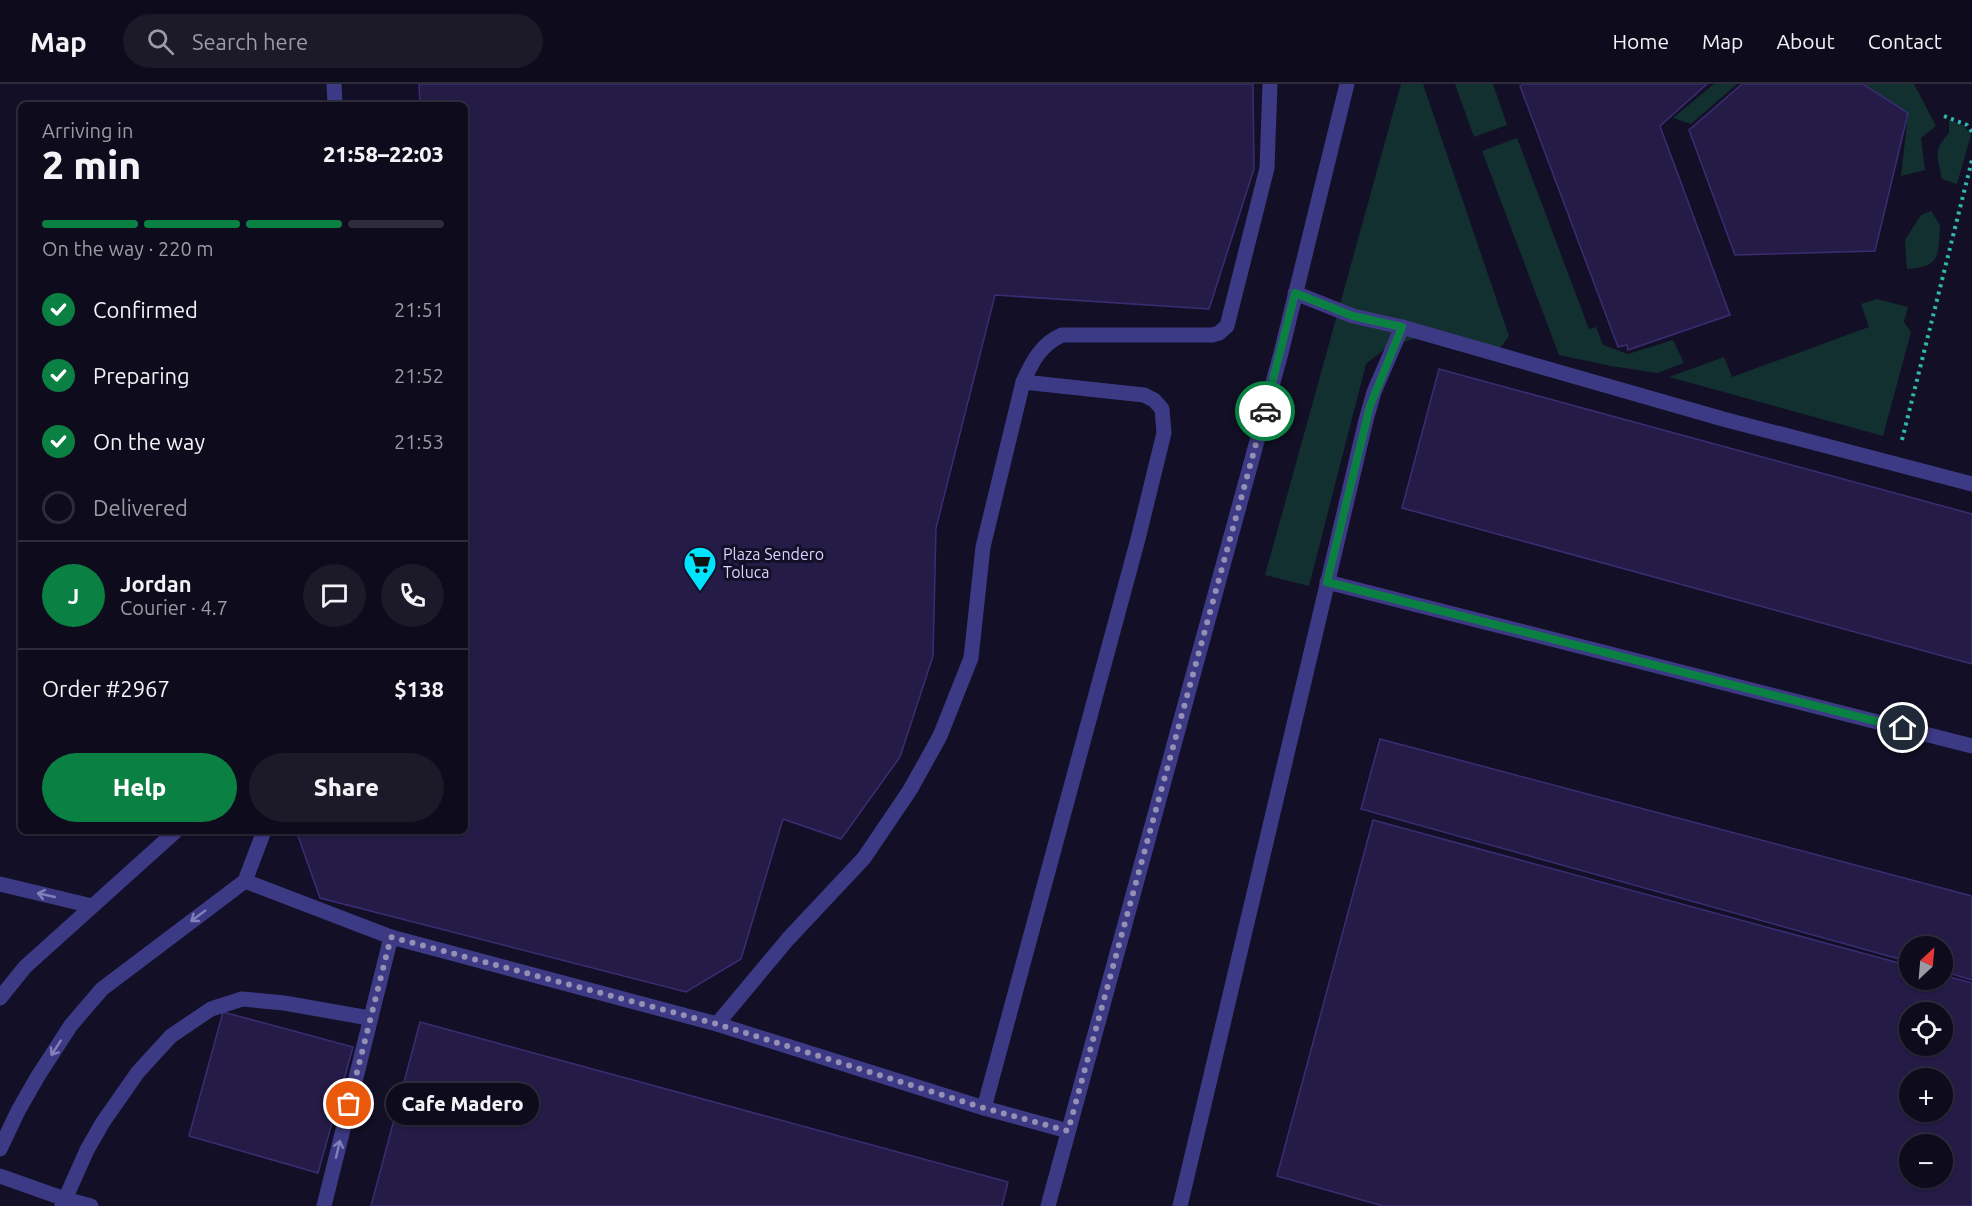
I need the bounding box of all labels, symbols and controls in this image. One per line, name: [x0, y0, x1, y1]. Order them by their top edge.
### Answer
search box: [123, 14, 543, 68]
icon: search: [144, 25, 177, 58]
text: Map: [30, 26, 87, 57]
text: Search here: [192, 29, 308, 54]
text: Home: [1612, 29, 1669, 53]
text: Map: [1702, 29, 1743, 53]
text: About: [1776, 29, 1835, 53]
text: Contact: [1868, 29, 1942, 53]
text: Arriving in: [42, 119, 133, 142]
text: 21:58–22:03: [323, 141, 444, 166]
text: 2 min: [42, 143, 141, 186]
text: On the way · 220 m: [42, 237, 214, 260]
icon: check: [42, 293, 75, 326]
text: Confirmed: [93, 297, 198, 322]
text: 21:51: [394, 298, 444, 321]
icon: check: [42, 359, 75, 392]
text: Preparing: [93, 363, 190, 388]
text: 21:52: [394, 364, 444, 387]
courier: [1235, 381, 1295, 441]
icon: car: [1249, 395, 1282, 428]
icon: check: [42, 425, 75, 458]
text: On the way: [93, 429, 205, 454]
text: 21:53: [394, 430, 444, 453]
text: Delivered: [93, 495, 188, 520]
supermarket icon: Plaza Sendero Toluca: [682, 545, 718, 592]
place label: Plaza Sendero Toluca: [723, 545, 824, 581]
button: chat: [303, 564, 366, 627]
button: phone: [381, 564, 444, 627]
text: Jordan: [120, 571, 192, 596]
text: J: [68, 583, 79, 608]
text: Courier · 4.7: [120, 596, 228, 619]
text: Order #2967: [42, 676, 170, 701]
text: $138: [394, 676, 444, 701]
pin: [1877, 702, 1928, 753]
icon: home: [1886, 711, 1919, 744]
button: Help: [42, 753, 237, 822]
button: Share: [249, 753, 444, 822]
one-way arrow: [37, 889, 56, 900]
one-way arrow: [190, 910, 206, 923]
north arrow: [1899, 936, 1953, 990]
map controls: [1899, 936, 1953, 1188]
button: locate: [1899, 1002, 1953, 1056]
one-way arrow: [50, 1039, 62, 1056]
button: +: [1899, 1068, 1953, 1122]
pin: [323, 1078, 374, 1129]
callout: Cafe Madero: [385, 1083, 538, 1125]
icon: bag: [332, 1087, 365, 1120]
text: Cafe Madero: [401, 1092, 524, 1115]
button: −: [1899, 1134, 1953, 1188]
one-way arrow: [333, 1140, 344, 1159]

